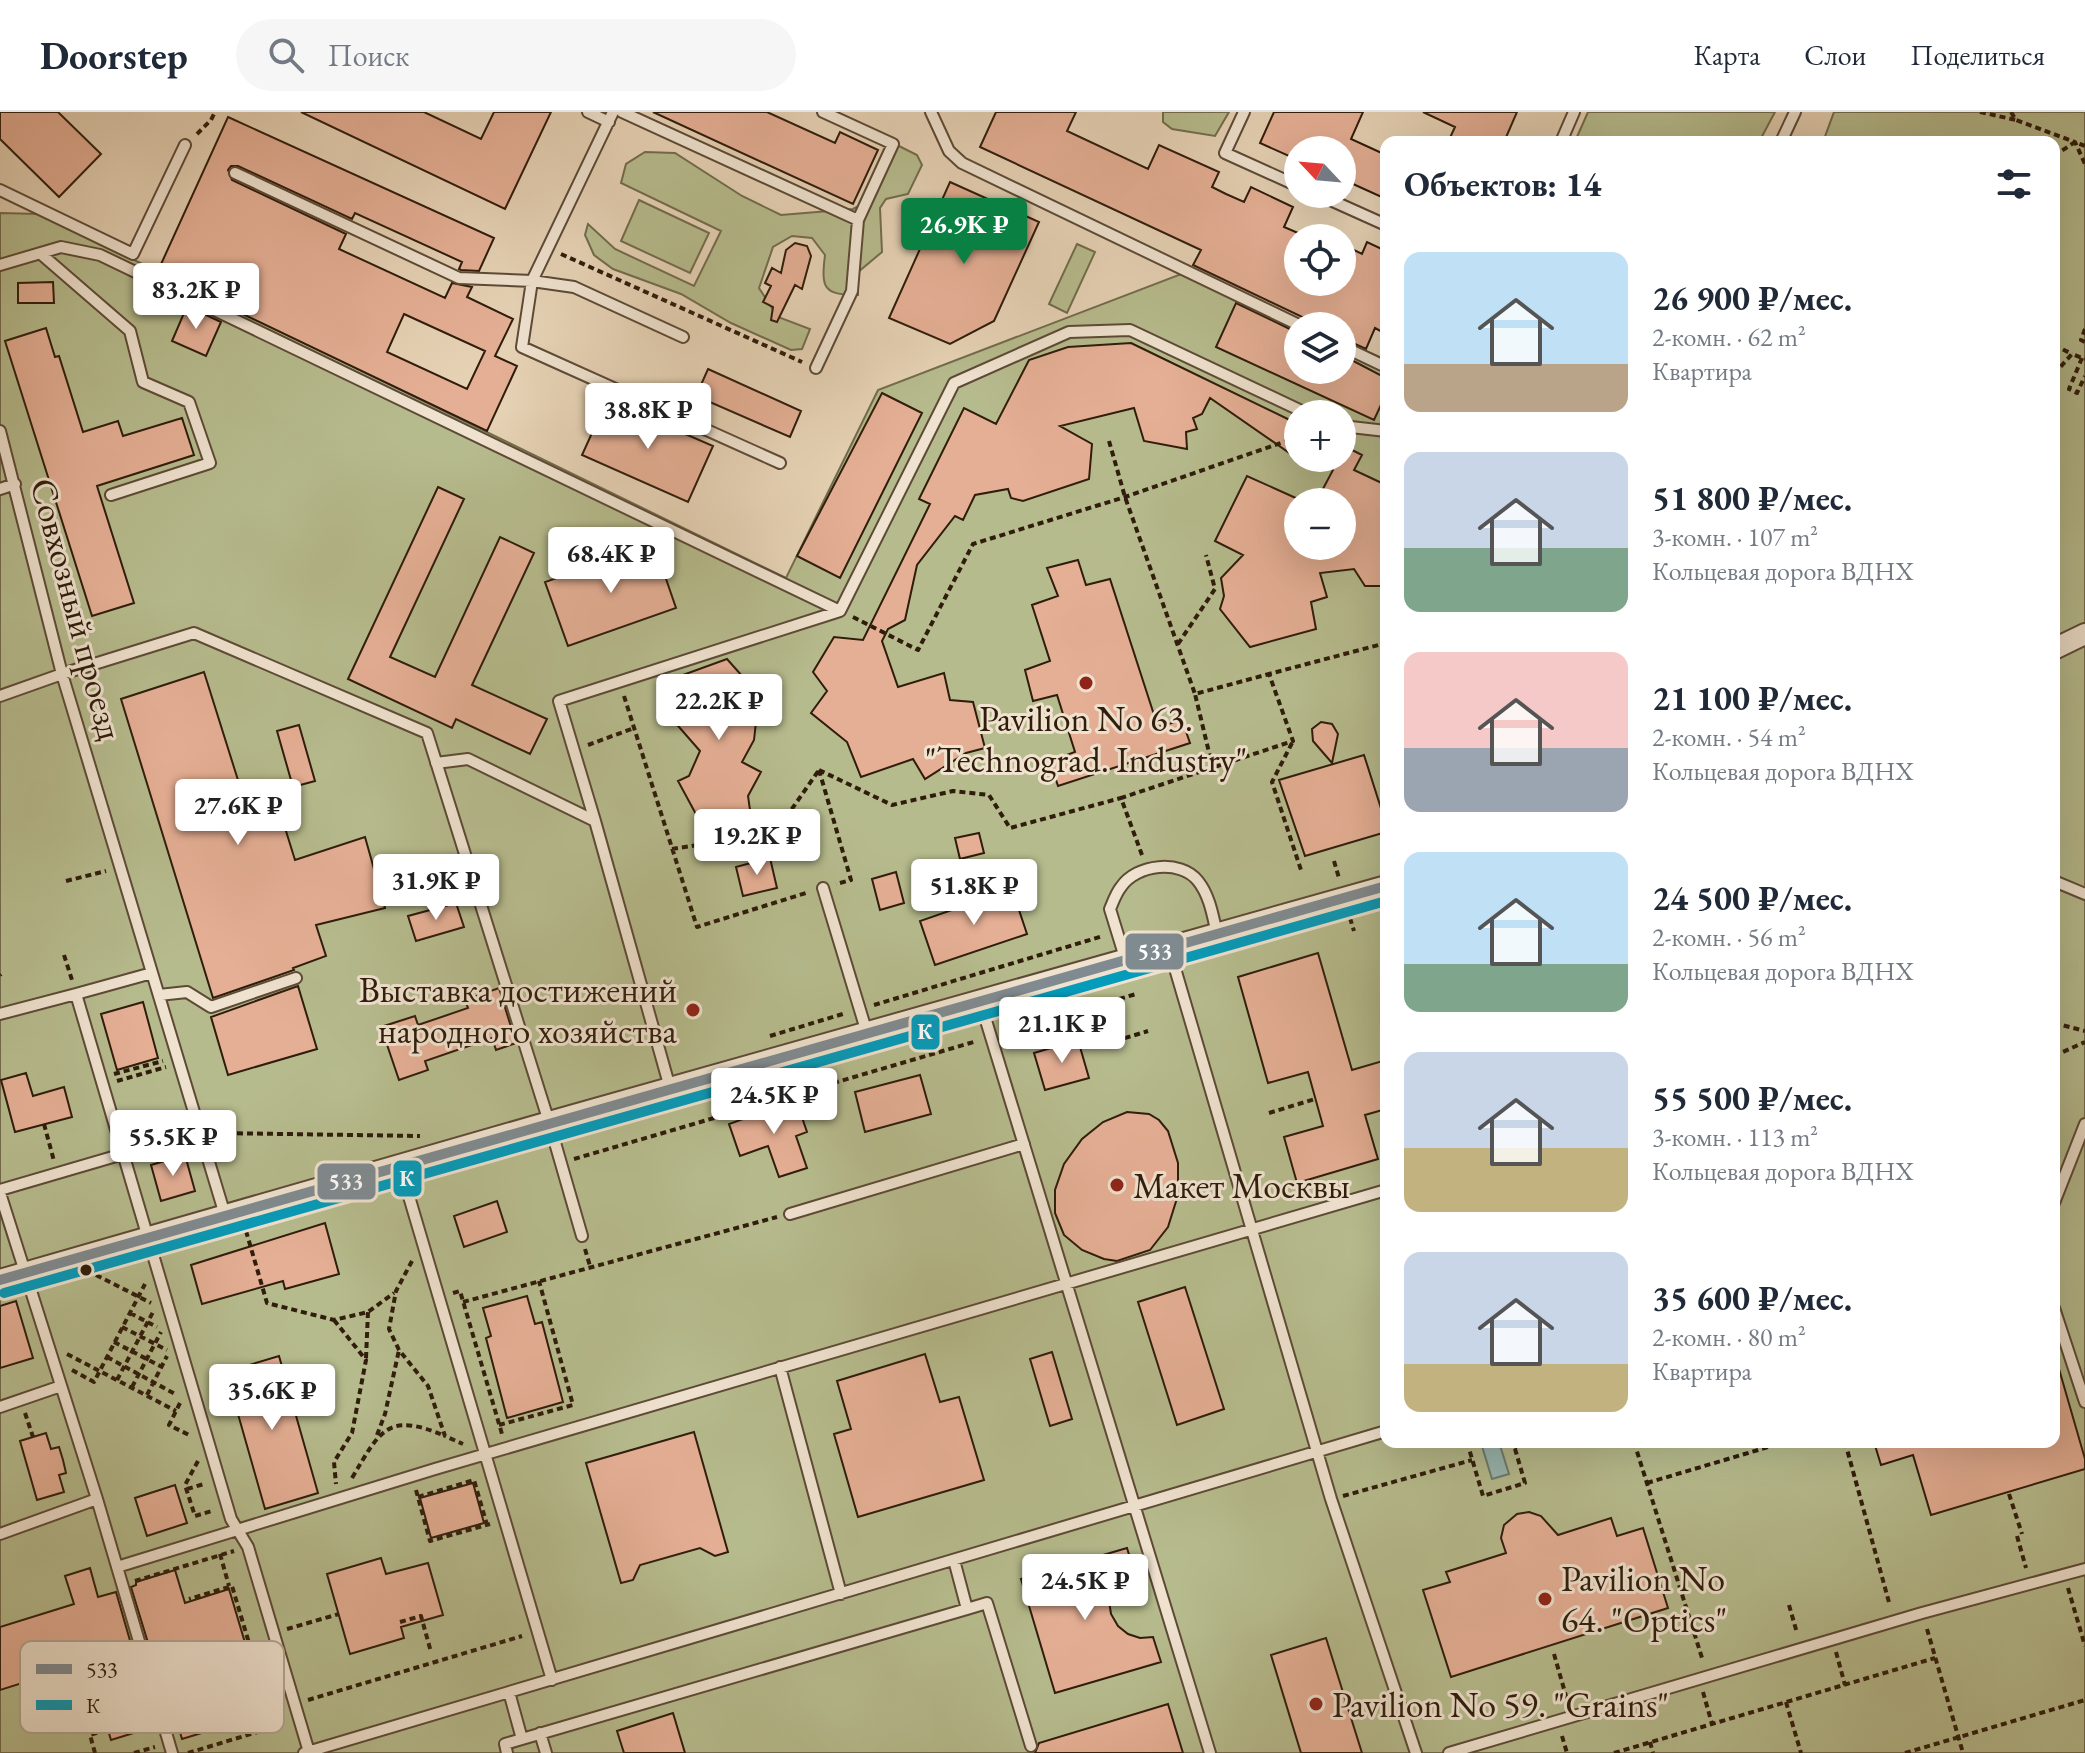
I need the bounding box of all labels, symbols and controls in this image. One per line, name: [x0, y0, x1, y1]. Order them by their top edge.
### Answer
search box: [236, 19, 796, 91]
text: Doorstep: [40, 31, 188, 80]
icon: search: [264, 33, 308, 77]
text: Поиск: [328, 36, 409, 75]
text: Карта: [1693, 37, 1760, 73]
text: Слои: [1804, 37, 1866, 73]
text: Поделиться: [1910, 37, 2045, 73]
north arrow: [1284, 136, 1356, 208]
map controls: [1284, 136, 1356, 560]
text: Объектов: 14: [1404, 162, 1601, 206]
icon: filters: [1992, 162, 2036, 206]
pin: 26.9K ₽: [890, 198, 1038, 266]
text: 26.9K ₽: [919, 207, 1009, 241]
button: locate: [1284, 224, 1356, 296]
pin: 83.2K ₽: [122, 263, 270, 331]
text: 83.2K ₽: [151, 272, 241, 306]
text: 26 900 ₽/мес.: [1652, 276, 1852, 320]
icon: home: [1468, 284, 1564, 380]
button: layers: [1284, 312, 1356, 384]
text: 2-комн. · 62 m²: [1652, 320, 1806, 354]
text: Квартира: [1652, 354, 1752, 388]
pin: 38.8K ₽: [574, 383, 722, 451]
text: 38.8K ₽: [603, 392, 693, 426]
button: +: [1284, 400, 1356, 472]
street label: Совхозный проезд: [19, 473, 135, 745]
text: 51 800 ₽/мес.: [1652, 476, 1852, 520]
icon: home: [1468, 484, 1564, 580]
button: −: [1284, 488, 1356, 560]
text: 3-комн. · 107 m²: [1652, 520, 1818, 554]
pin: 68.4K ₽: [537, 527, 685, 595]
text: 68.4K ₽: [566, 536, 656, 570]
text: Кольцевая дорога ВДНХ: [1652, 554, 1914, 588]
pin: 22.2K ₽: [645, 674, 793, 742]
marker: Pavilion No 63. "Technograd. Industry": [1077, 674, 1095, 692]
text: 21 100 ₽/мес.: [1652, 676, 1852, 720]
text: 22.2K ₽: [674, 683, 764, 717]
icon: home: [1468, 684, 1564, 780]
place label: Pavilion No 63. "Technograd. Industry": [925, 695, 1247, 783]
text: 2-комн. · 54 m²: [1652, 720, 1806, 754]
text: Кольцевая дорога ВДНХ: [1652, 754, 1914, 788]
pin: 27.6K ₽: [164, 779, 312, 847]
text: 27.6K ₽: [193, 788, 283, 822]
pin: 19.2K ₽: [683, 809, 831, 877]
text: 19.2K ₽: [712, 818, 802, 852]
pin: 31.9K ₽: [362, 854, 510, 922]
pin: 51.8K ₽: [900, 859, 1048, 927]
text: 31.9K ₽: [391, 863, 481, 897]
text: 51.8K ₽: [929, 868, 1019, 902]
text: 24 500 ₽/мес.: [1652, 876, 1852, 920]
icon: home: [1468, 884, 1564, 980]
text: 2-комн. · 56 m²: [1652, 920, 1806, 954]
line badge: 533: [1124, 932, 1185, 971]
text: 533: [1138, 937, 1172, 966]
text: Кольцевая дорога ВДНХ: [1652, 954, 1914, 988]
place label: Выставка достижений народного хозяйства: [359, 966, 678, 1054]
pin: 21.1K ₽: [988, 997, 1136, 1065]
marker: Выставка достижений народного хозяйства: [684, 1001, 702, 1019]
text: 21.1K ₽: [1017, 1006, 1107, 1040]
line badge: К: [910, 1013, 941, 1051]
text: К: [917, 1017, 933, 1046]
pin: 24.5K ₽: [700, 1068, 848, 1136]
text: 55 500 ₽/мес.: [1652, 1076, 1852, 1120]
text: 24.5K ₽: [729, 1077, 819, 1111]
icon: home: [1468, 1084, 1564, 1180]
pin: 55.5K ₽: [99, 1110, 247, 1178]
text: 55.5K ₽: [128, 1119, 218, 1153]
text: 3-комн. · 113 m²: [1652, 1120, 1818, 1154]
text: Кольцевая дорога ВДНХ: [1652, 1154, 1914, 1188]
line badge: К: [392, 1159, 423, 1198]
line badge: 533: [316, 1162, 377, 1201]
place label: Макет Москвы: [1133, 1162, 1350, 1209]
text: К: [399, 1164, 415, 1193]
text: 533: [329, 1167, 363, 1196]
marker: Макет Москвы: [1108, 1176, 1126, 1194]
unlabelled marker: [78, 1262, 94, 1278]
text: 35 600 ₽/мес.: [1652, 1276, 1852, 1320]
icon: home: [1468, 1284, 1564, 1380]
text: 2-комн. · 80 m²: [1652, 1320, 1806, 1354]
text: Квартира: [1652, 1354, 1752, 1388]
pin: 35.6K ₽: [198, 1364, 346, 1432]
text: 35.6K ₽: [227, 1373, 317, 1407]
pin: 24.5K ₽: [1011, 1554, 1159, 1622]
place label: Pavilion No 64. "Optics": [1561, 1555, 1727, 1643]
text: 24.5K ₽: [1040, 1563, 1130, 1597]
marker: Pavilion No 64. "Optics": [1536, 1590, 1554, 1608]
legend: [20, 1641, 284, 1733]
text: 533: [86, 1655, 118, 1684]
place label: Pavilion No 59. "Grains": [1332, 1681, 1669, 1728]
text: К: [86, 1691, 101, 1720]
marker: Pavilion No 59. "Grains": [1307, 1695, 1325, 1713]

